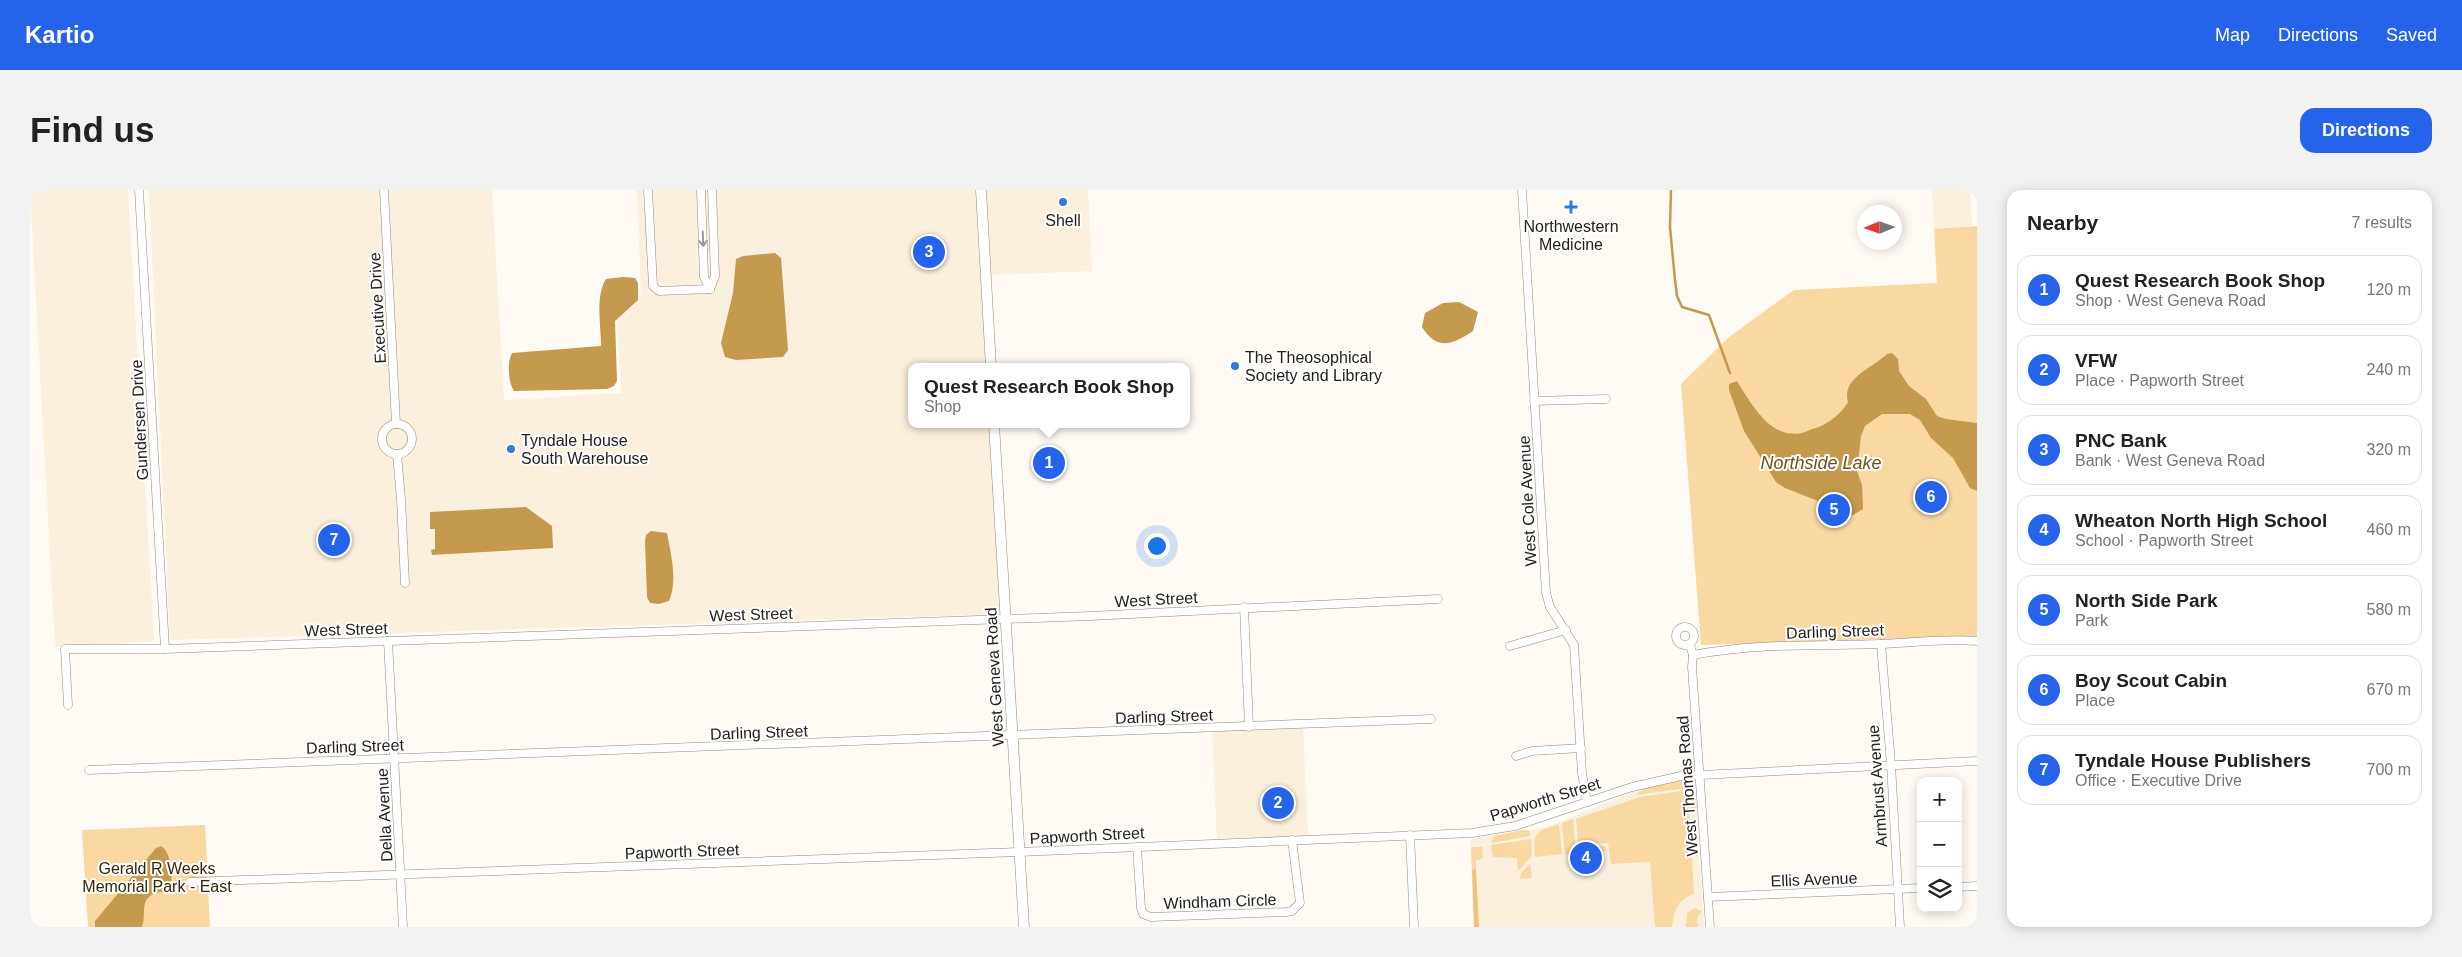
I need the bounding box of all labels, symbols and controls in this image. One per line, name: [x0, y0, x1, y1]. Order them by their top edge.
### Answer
text: Kartio: [25, 21, 94, 48]
text: Map: [2215, 25, 2250, 45]
text: Directions: [2278, 25, 2358, 45]
text: Saved: [2386, 25, 2437, 45]
button: Directions: [2300, 108, 2432, 153]
text: Find us: [30, 110, 154, 149]
marker: Shell: [1057, 196, 1069, 208]
marker: Northwestern Medicine: [1564, 200, 1578, 214]
north arrow: [1857, 205, 1902, 250]
text: Nearby: [2027, 211, 2098, 234]
place label: Shell: [1045, 212, 1081, 229]
text: 7 results: [2352, 214, 2412, 231]
place label: Northwestern Medicine: [1523, 218, 1619, 253]
one-way arrow: [698, 230, 707, 246]
pin: 3: [913, 233, 945, 271]
street label: Executive Drive: [366, 252, 389, 364]
text: Quest Research Book Shop: [2075, 270, 2325, 291]
text: 1: [2040, 281, 2048, 298]
text: 120 m: [2367, 281, 2411, 298]
text: Shop · West Geneva Road: [2075, 292, 2266, 309]
place label: The Theosophical Society and Library: [1245, 349, 1382, 384]
text: VFW: [2075, 350, 2117, 371]
street label: Gundersen Drive: [128, 359, 151, 481]
marker: The Theosophical Society and Library: [1229, 360, 1241, 372]
text: 2: [2040, 361, 2048, 378]
text: 240 m: [2367, 361, 2411, 378]
popup: [908, 363, 1190, 428]
text: Place · Papworth Street: [2075, 372, 2244, 389]
text: Quest Research Book Shop: [924, 376, 1174, 397]
text: Shop: [924, 398, 961, 415]
text: PNC Bank: [2075, 430, 2167, 451]
place label: Tyndale House South Warehouse: [521, 432, 649, 467]
street label: West Cole Avenue: [1516, 435, 1539, 567]
text: 3: [2040, 441, 2048, 458]
text: 320 m: [2367, 441, 2411, 458]
marker: Tyndale House South Warehouse: [505, 443, 517, 455]
pin: 1: [1033, 444, 1065, 482]
text: Bank · West Geneva Road: [2075, 452, 2265, 469]
water label: Northside Lake: [1760, 453, 1882, 473]
pin: 6: [1915, 478, 1947, 516]
pin: 5: [1818, 491, 1850, 529]
text: Wheaton North High School: [2075, 510, 2327, 531]
pin: 7: [318, 521, 350, 559]
text: 4: [2040, 521, 2048, 538]
text: 460 m: [2367, 521, 2411, 538]
text: School · Papworth Street: [2075, 532, 2253, 549]
your location: [1144, 533, 1170, 559]
street label: West Street: [1114, 589, 1199, 610]
text: North Side Park: [2075, 590, 2218, 611]
text: 5: [2040, 601, 2048, 618]
text: 580 m: [2367, 601, 2411, 618]
street label: West Street: [709, 605, 793, 624]
street label: West Geneva Road: [982, 607, 1007, 747]
text: Park: [2075, 612, 2108, 629]
street label: West Street: [304, 620, 388, 639]
street label: Darling Street: [1786, 621, 1885, 642]
text: Boy Scout Cabin: [2075, 670, 2227, 691]
text: 6: [2040, 681, 2048, 698]
text: 670 m: [2367, 681, 2411, 698]
text: Place: [2075, 692, 2115, 709]
street label: Darling Street: [1115, 706, 1214, 727]
street label: West Thomas Road: [1674, 715, 1701, 857]
street label: Darling Street: [710, 722, 809, 743]
street label: Armbrust Avenue: [1865, 724, 1890, 848]
street label: Darling Street: [306, 736, 405, 757]
text: Tyndale House Publishers: [2075, 750, 2311, 771]
text: 7: [2040, 761, 2048, 778]
text: 700 m: [2367, 761, 2411, 778]
street label: Della Avenue: [374, 767, 395, 862]
text: Office · Executive Drive: [2075, 772, 2242, 789]
street label: Papworth Street: [1488, 774, 1603, 824]
map controls: [1917, 777, 1962, 912]
button: +: [1917, 777, 1962, 822]
pin: 2: [1262, 784, 1294, 822]
button: −: [1917, 822, 1962, 867]
street label: Papworth Street: [1029, 824, 1145, 847]
pin: 4: [1570, 839, 1602, 877]
street label: Papworth Street: [624, 841, 740, 862]
park label: Gerald R Weeks Memorial Park - East: [82, 860, 232, 895]
button: layers: [1917, 867, 1962, 912]
street label: Ellis Avenue: [1770, 869, 1858, 890]
street label: Windham Circle: [1163, 891, 1277, 912]

